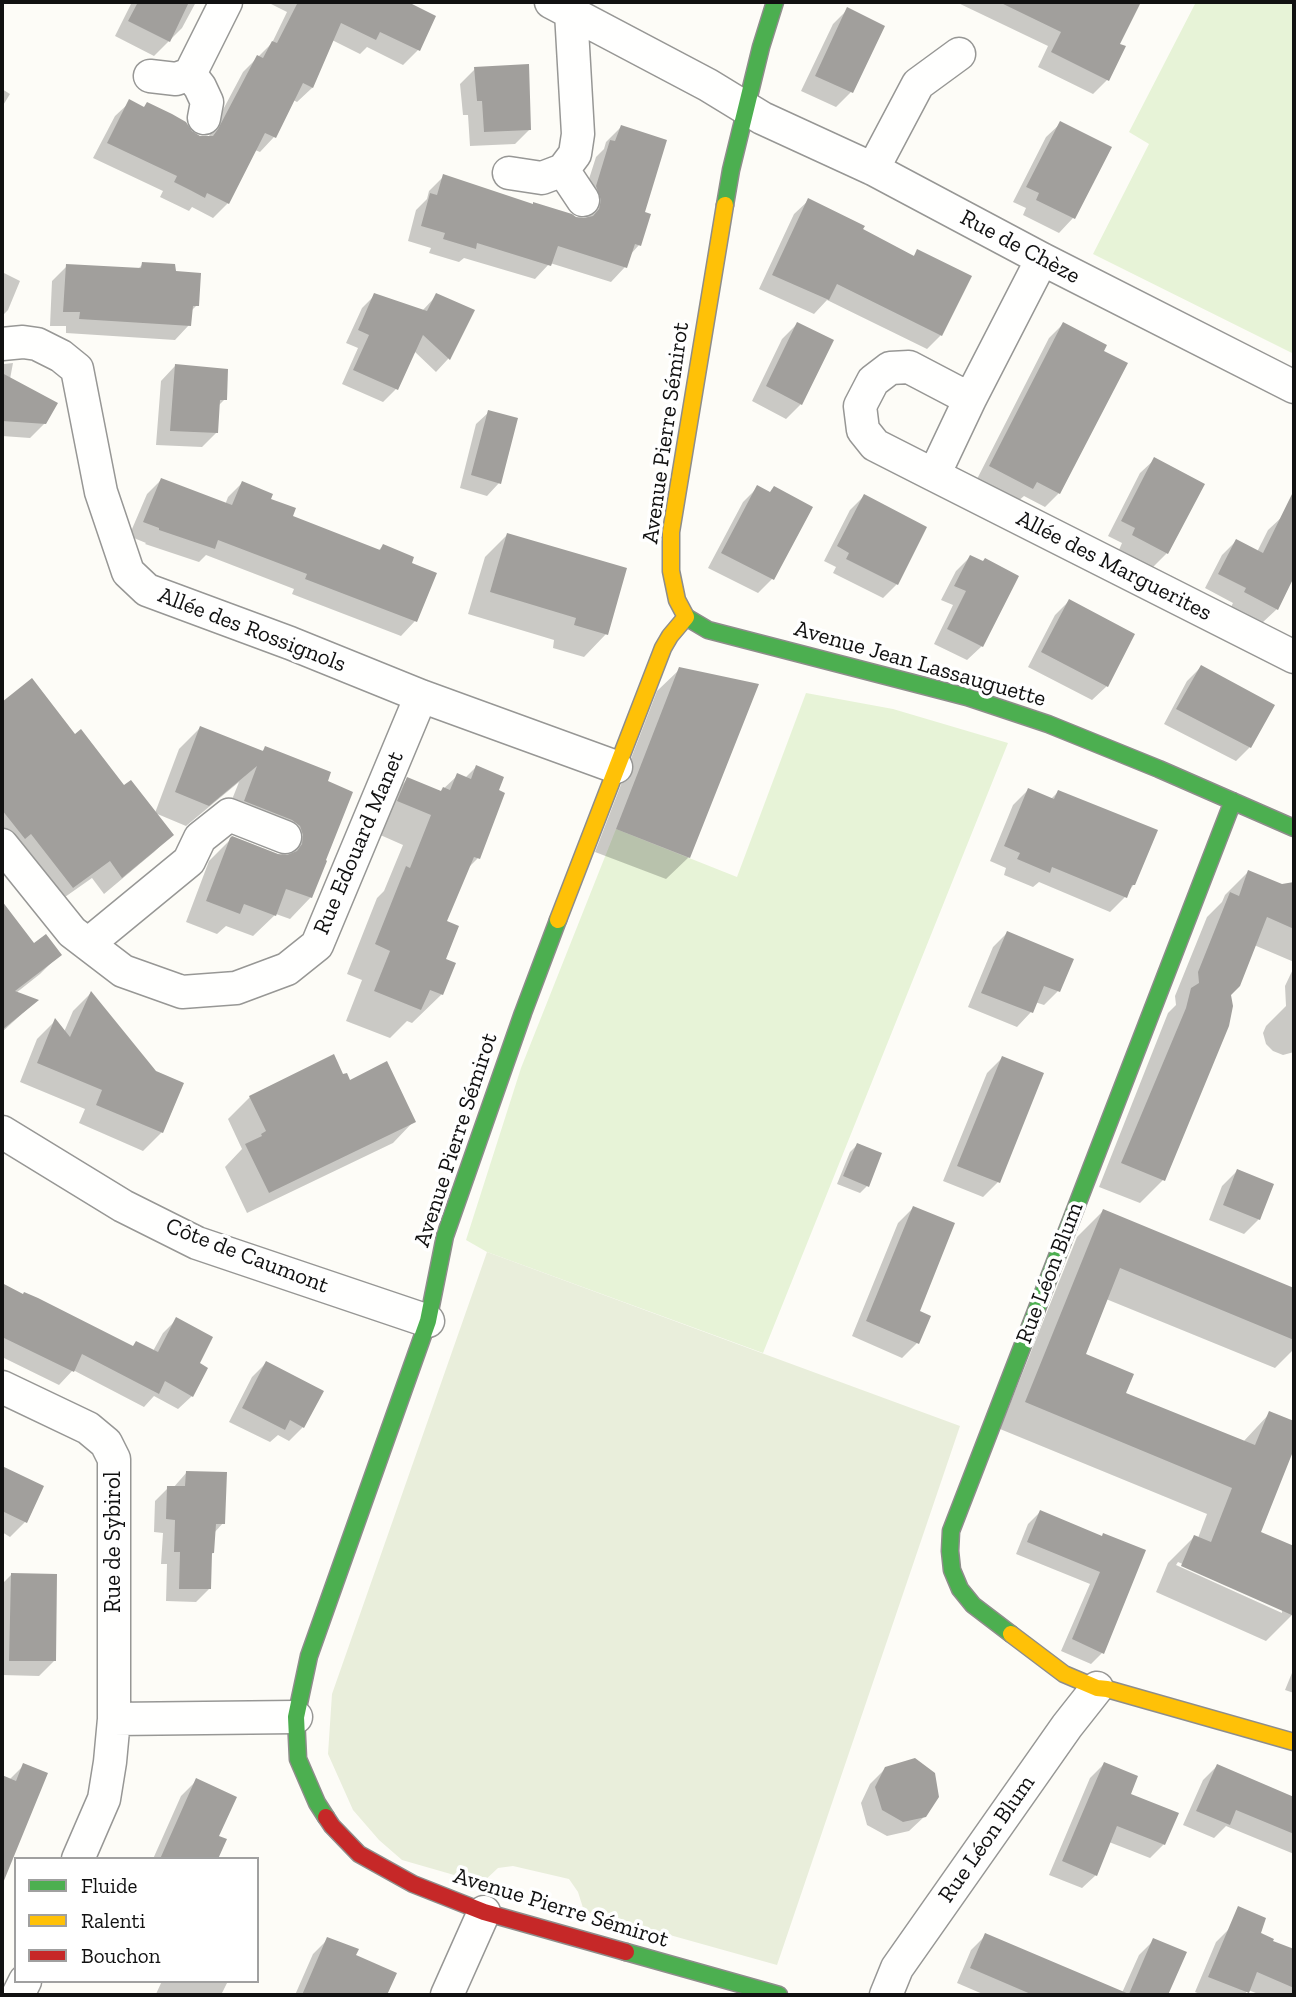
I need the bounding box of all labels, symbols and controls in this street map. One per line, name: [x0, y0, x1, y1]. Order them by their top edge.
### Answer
street label: Rue de Chèze: [955, 204, 1085, 290]
street label: Avenue Pierre Sémirot: [637, 321, 695, 545]
street label: Allée des Marguerites: [1012, 505, 1216, 627]
street label: Allée des Rossignols: [154, 581, 350, 679]
street label: Avenue Jean Lassauguette: [791, 615, 1049, 713]
street label: Rue Edouard Manet: [308, 747, 410, 939]
street label: Avenue Pierre Sémirot: [408, 1030, 504, 1250]
street label: Rue Léon Blum: [1010, 1198, 1090, 1348]
street label: Côte de Caumont: [162, 1212, 332, 1300]
street label: Rue de Sybirol: [99, 1471, 127, 1613]
street label: Rue Léon Blum: [933, 1770, 1041, 1908]
legend: [14, 1857, 259, 1983]
street label: Avenue Pierre Sémirot: [450, 1862, 672, 1954]
text: Fluide: [81, 1873, 137, 1898]
text: Ralenti: [81, 1908, 145, 1933]
text: Bouchon: [81, 1943, 161, 1968]

